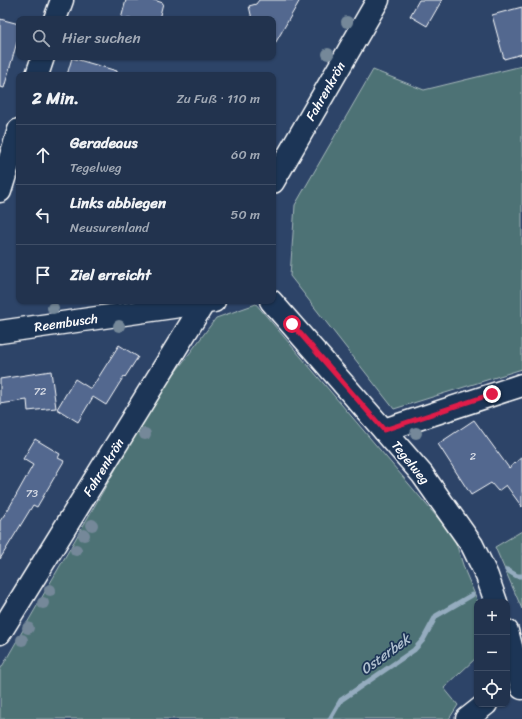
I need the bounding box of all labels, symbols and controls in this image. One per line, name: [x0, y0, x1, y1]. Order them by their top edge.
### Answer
search box: [16, 16, 276, 60]
text: Hier suchen: [62, 25, 141, 51]
icon: search: [30, 27, 52, 49]
street label: Fahrenkrön: [299, 57, 352, 125]
text: 2 Min.: [32, 83, 79, 113]
text: Zu Fuß · 110 m: [177, 87, 260, 110]
text: Geradeaus: [70, 130, 138, 156]
text: 60 m: [231, 143, 260, 166]
icon: ahead: [32, 144, 54, 166]
text: Tegelweg: [70, 156, 122, 179]
text: Links abbiegen: [70, 190, 166, 216]
text: 50 m: [230, 203, 260, 226]
icon: left: [32, 204, 54, 226]
text: Neusurenland: [70, 216, 149, 239]
text: Ziel erreicht: [70, 262, 151, 288]
icon: arrive: [32, 264, 54, 286]
street label: Reembusch: [33, 307, 99, 338]
route start: [283, 315, 301, 333]
house number: 72: [34, 382, 47, 401]
route end: [483, 385, 501, 403]
street label: Fahrenkrön: [76, 433, 131, 501]
street label: Tegelweg: [385, 435, 436, 490]
house number: 2: [470, 447, 477, 466]
house number: 73: [26, 484, 38, 503]
map controls: [474, 599, 510, 707]
button: +: [474, 599, 510, 635]
water label: Osterbek: [355, 627, 417, 681]
button: −: [474, 635, 510, 671]
button: locate: [474, 671, 510, 707]

